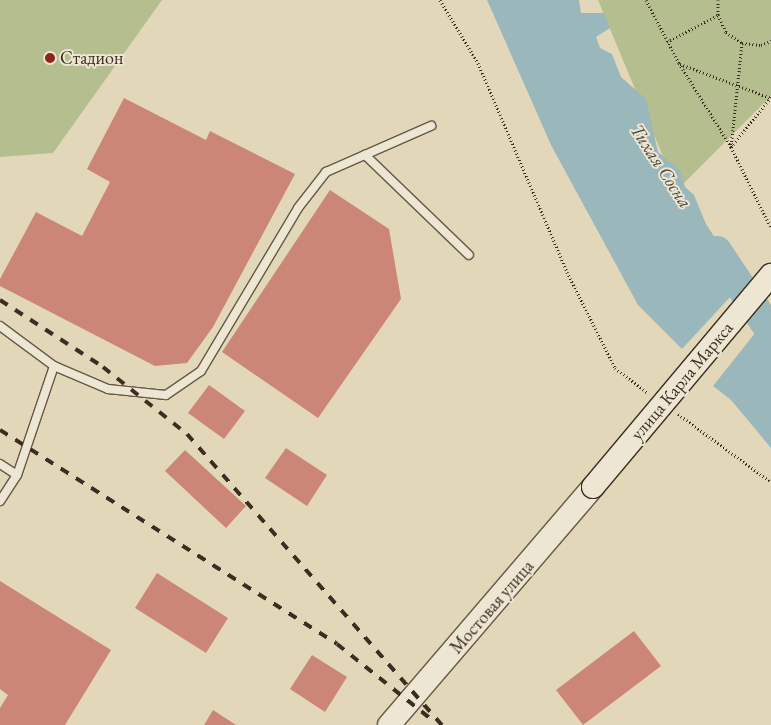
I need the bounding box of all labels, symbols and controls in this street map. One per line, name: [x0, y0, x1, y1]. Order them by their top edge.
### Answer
place label: Стадион: [60, 47, 123, 69]
marker: Стадион: [44, 52, 56, 64]
water label: Тихая Сосна: [625, 120, 697, 212]
street label: улица Карла Маркса: [626, 317, 738, 445]
street label: Мостовая улица: [446, 556, 538, 658]

